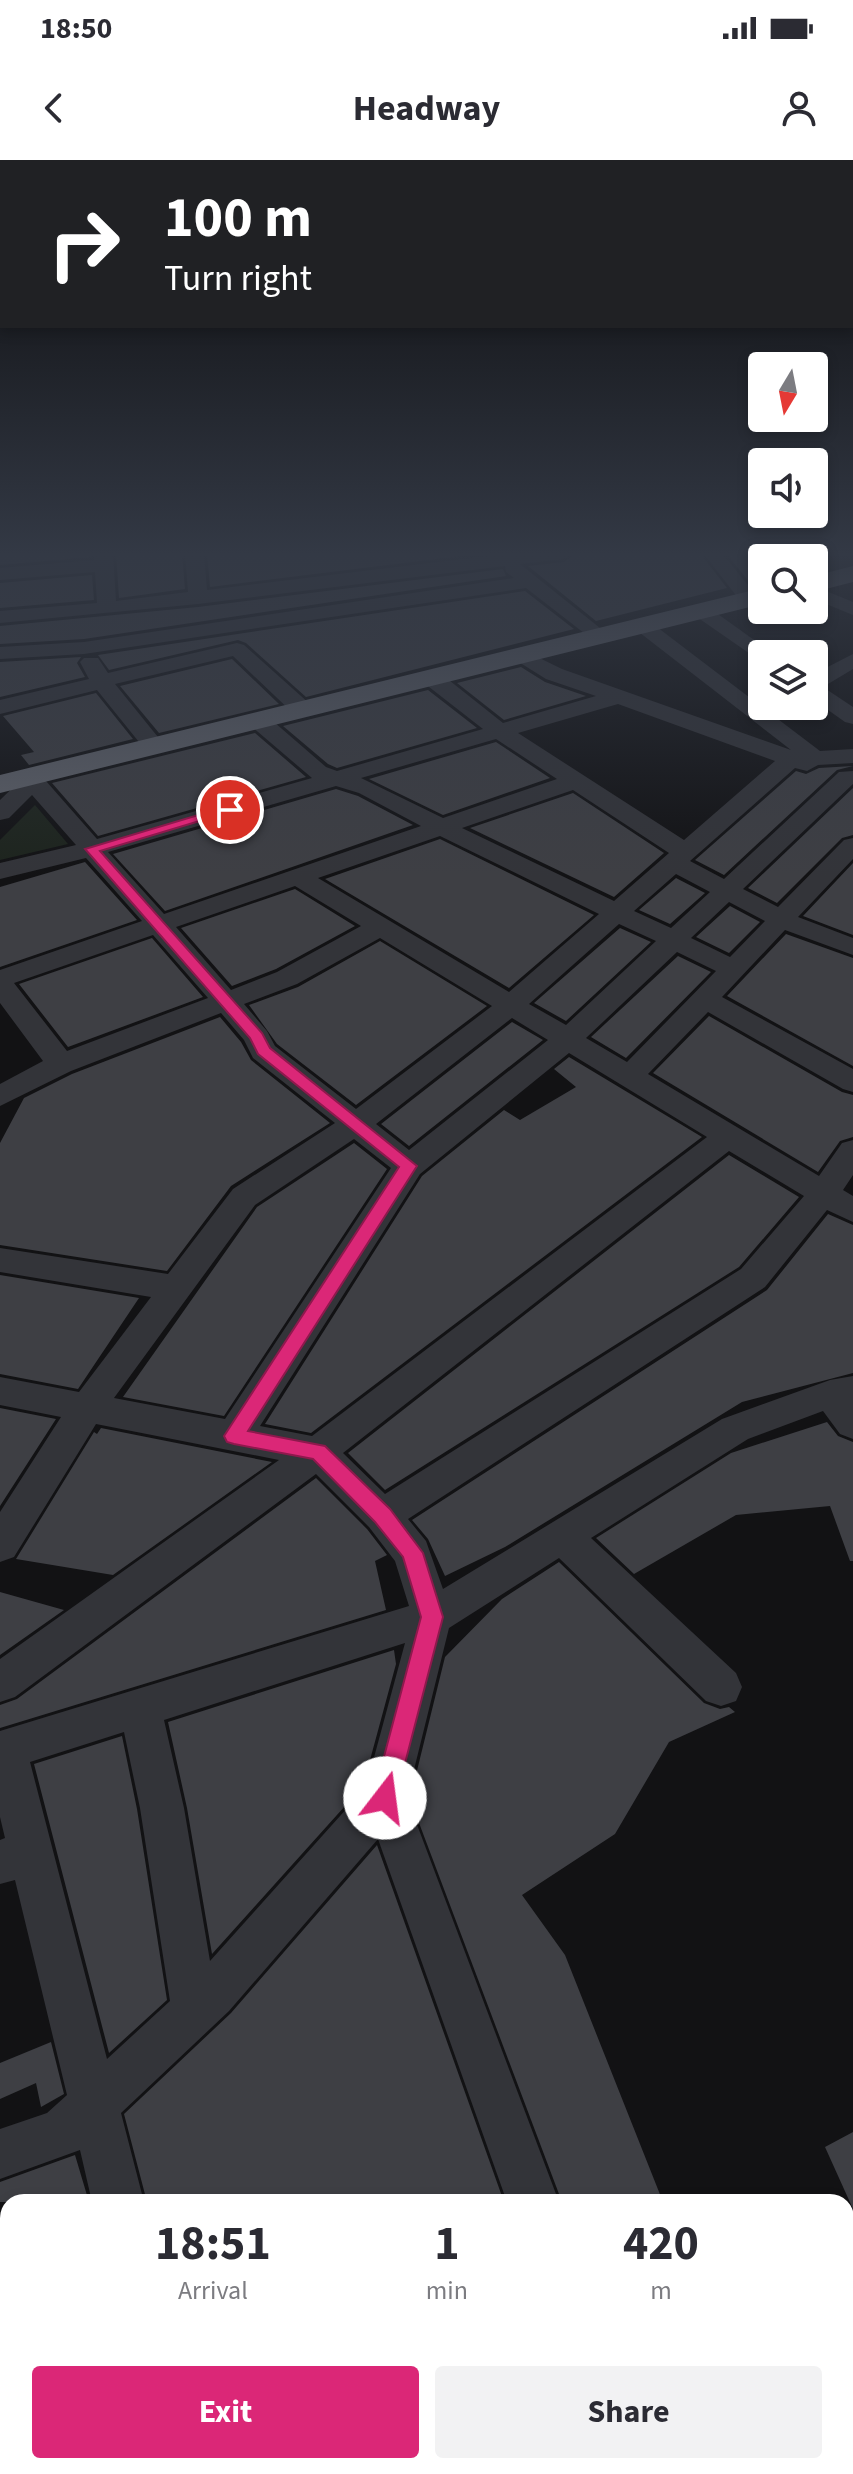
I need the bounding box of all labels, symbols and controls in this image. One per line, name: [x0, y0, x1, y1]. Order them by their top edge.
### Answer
text: 18:50: [40, 7, 112, 50]
text: Headway: [353, 83, 500, 134]
icon: back: [32, 86, 76, 130]
icon: person: [777, 86, 821, 130]
text: 100 m: [164, 179, 312, 258]
icon: right: [32, 192, 136, 296]
text: Turn right: [164, 253, 312, 304]
north arrow: [748, 352, 828, 432]
map controls: [748, 352, 828, 720]
button: sound: [748, 448, 828, 528]
button: search: [748, 544, 828, 624]
button: layers: [748, 640, 828, 720]
pin: [196, 776, 264, 844]
icon: arrive: [208, 788, 252, 832]
position arrow: [343, 1756, 427, 1840]
text: 18:51: [155, 2210, 271, 2278]
text: 1: [434, 2210, 460, 2278]
text: 420: [623, 2210, 699, 2278]
text: Arrival: [178, 2272, 248, 2309]
text: min: [426, 2272, 468, 2309]
text: m: [650, 2272, 672, 2309]
button: Exit: [32, 2366, 419, 2458]
button: Share: [435, 2366, 822, 2458]

